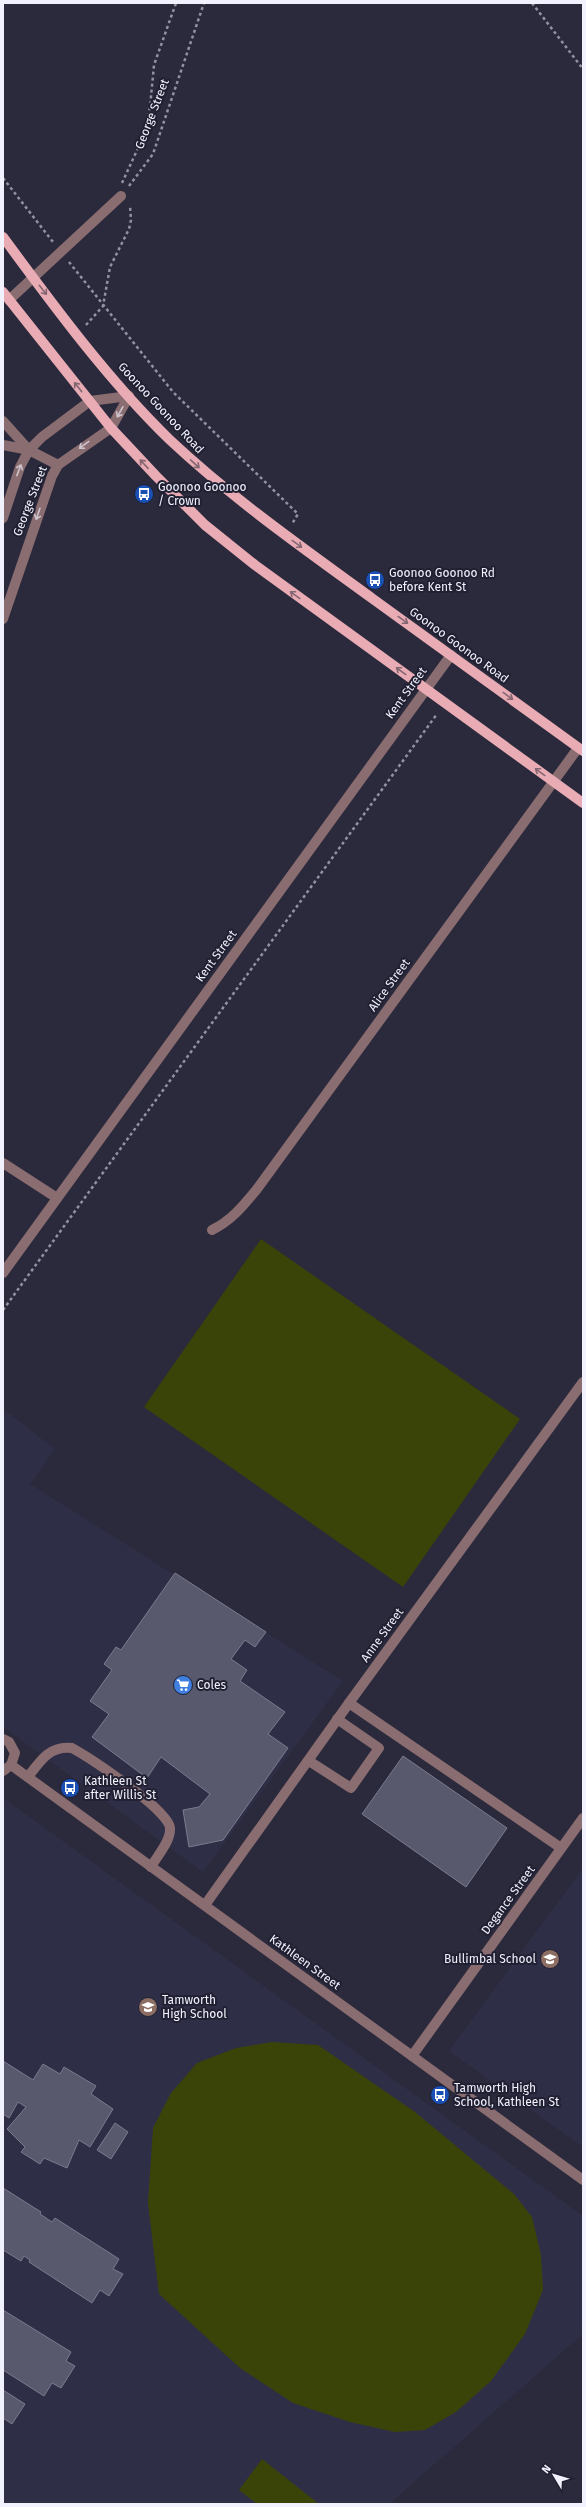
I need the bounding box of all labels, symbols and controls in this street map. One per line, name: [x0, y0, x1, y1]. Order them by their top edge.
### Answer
street label: George Street: [132, 76, 172, 151]
one-way arrow: [39, 285, 48, 296]
street label: Goonoo Goonoo Road: [115, 360, 207, 456]
one-way arrow: [74, 381, 82, 392]
one-way arrow: [116, 406, 124, 418]
one-way arrow: [78, 441, 89, 449]
one-way arrow: [140, 459, 149, 469]
one-way arrow: [190, 459, 201, 468]
street label: George Street: [10, 463, 50, 538]
one-way arrow: [16, 465, 24, 477]
place label: Goonoo Goonoo / Crown: [158, 480, 246, 508]
bus stop icon: Goonoo Goonoo / Crown: [133, 483, 155, 505]
one-way arrow: [34, 507, 41, 520]
one-way arrow: [292, 540, 303, 548]
place label: Goonoo Goonoo Rd before Kent St: [389, 566, 495, 594]
bus stop icon: Goonoo Goonoo Rd before Kent St: [364, 569, 386, 591]
one-way arrow: [290, 590, 301, 599]
street label: Goonoo Goonoo Road: [407, 604, 511, 686]
one-way arrow: [397, 616, 408, 624]
street label: Kent Street: [383, 664, 430, 722]
one-way arrow: [395, 667, 406, 675]
one-way arrow: [502, 692, 513, 701]
one-way arrow: [535, 768, 546, 776]
street label: Kent Street: [193, 927, 240, 985]
street label: Alice Street: [365, 955, 413, 1014]
street label: Anne Street: [358, 1605, 407, 1665]
supermarket icon: Coles: [172, 1674, 194, 1696]
place label: Coles: [197, 1678, 226, 1692]
place label: Kathleen St after Willis St: [84, 1774, 157, 1802]
bus stop icon: Kathleen St after Willis St: [59, 1777, 81, 1799]
street label: Degance Street: [478, 1862, 538, 1937]
street label: Kathleen Street: [267, 1932, 344, 1993]
school or university icon: Bullimbal School: [539, 1948, 561, 1970]
place label: Bullimbal School: [444, 1952, 536, 1966]
place label: Tamworth High School: [162, 1993, 227, 2021]
school or university icon: Tamworth High School: [137, 1996, 159, 2018]
place label: Tamworth High School, Kathleen St: [454, 2081, 560, 2109]
bus stop icon: Tamworth High School, Kathleen St: [429, 2084, 451, 2106]
north arrow: [534, 2455, 574, 2495]
text: N: [539, 2462, 554, 2476]

